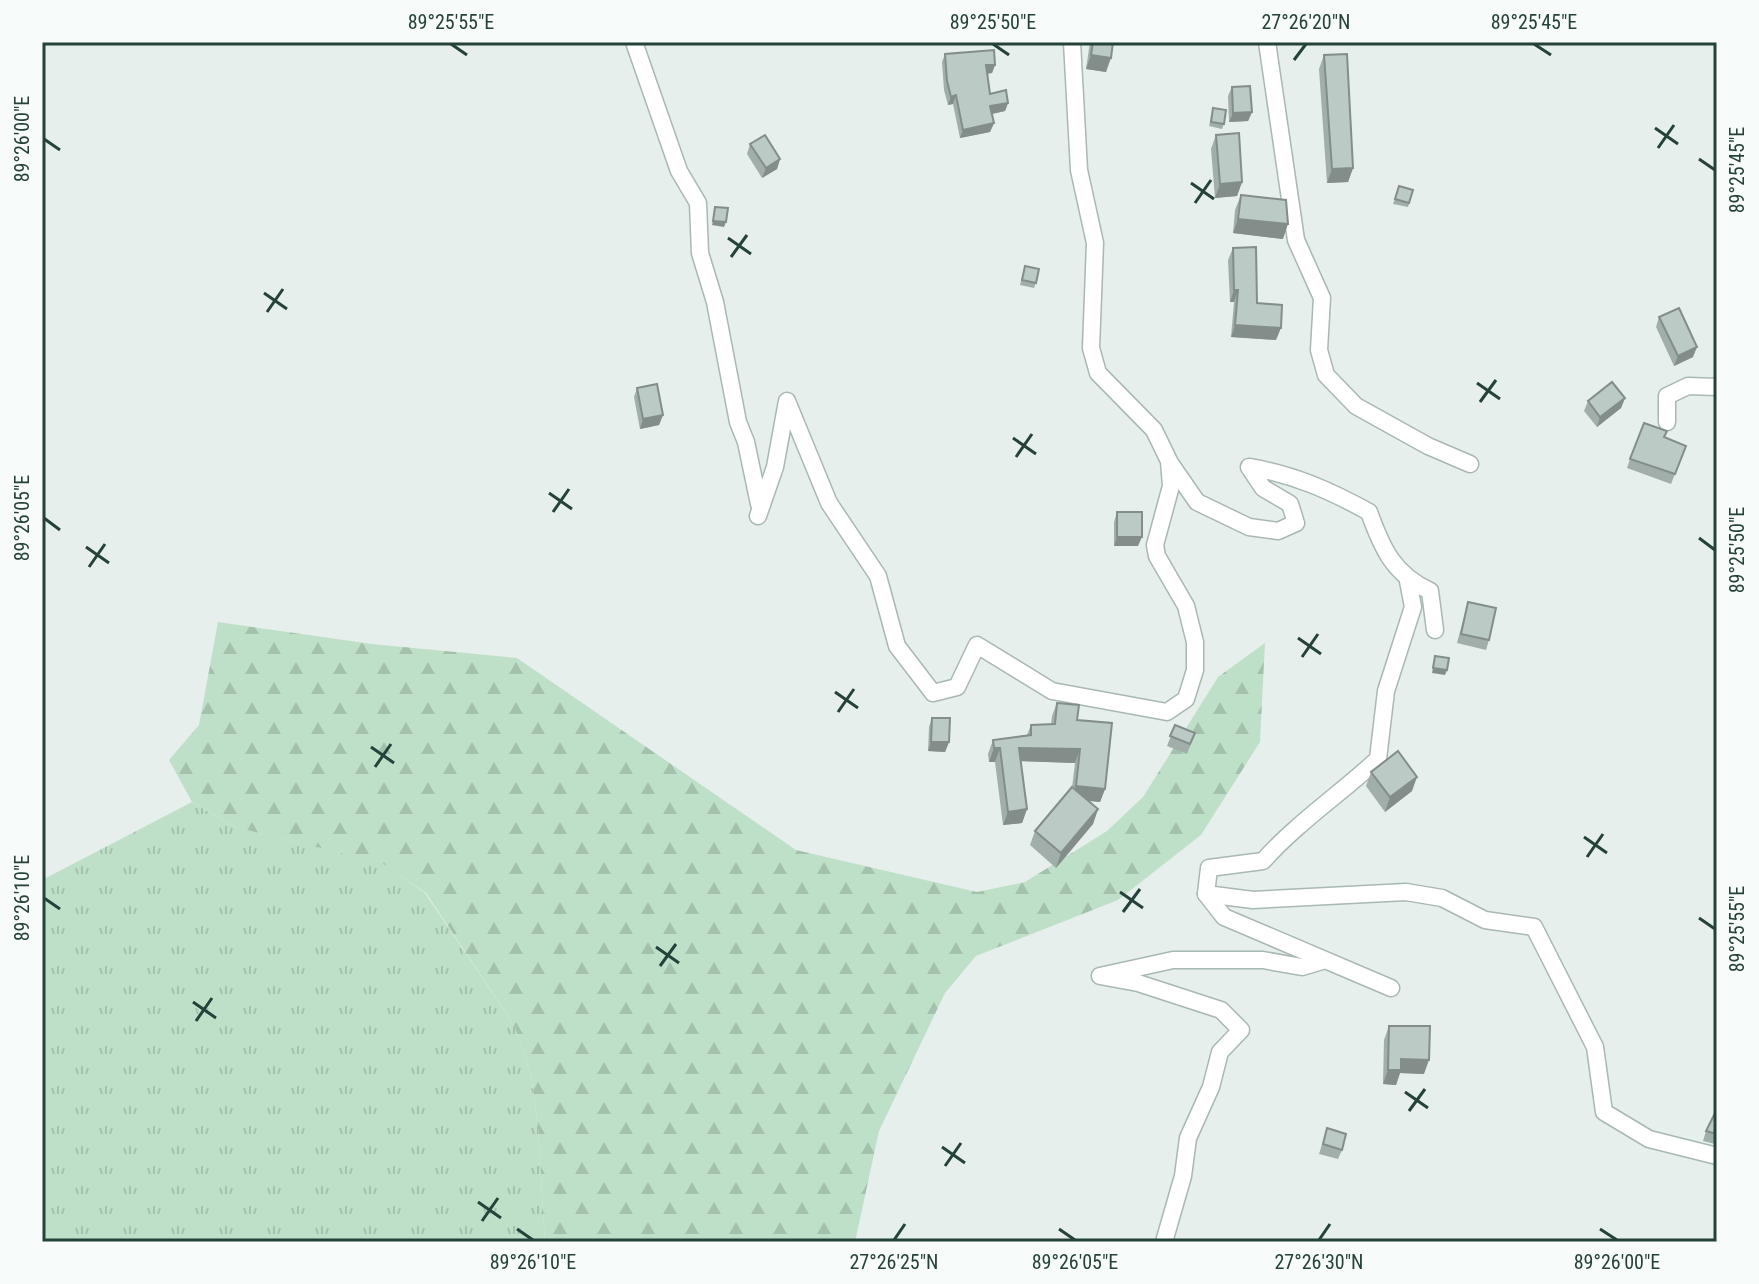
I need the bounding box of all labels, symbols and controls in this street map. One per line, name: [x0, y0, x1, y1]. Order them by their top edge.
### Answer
text: 89°25'55"E: [408, 10, 494, 34]
text: 89°25'50"E: [950, 10, 1036, 34]
text: 27°26'20"N: [1261, 10, 1351, 34]
text: 89°25'45"E: [1491, 10, 1577, 34]
text: 89°26'00"E: [10, 96, 34, 182]
text: 89°25'45"E: [1725, 127, 1749, 213]
text: 89°26'05"E: [10, 475, 34, 561]
text: 89°25'50"E: [1725, 507, 1749, 593]
text: 89°26'10"E: [10, 855, 34, 941]
text: 89°25'55"E: [1725, 886, 1749, 972]
text: 89°26'10"E: [490, 1250, 576, 1274]
text: 27°26'25"N: [849, 1250, 939, 1274]
text: 89°26'05"E: [1032, 1250, 1118, 1274]
text: 27°26'30"N: [1274, 1250, 1364, 1274]
text: 89°26'00"E: [1574, 1250, 1660, 1274]

